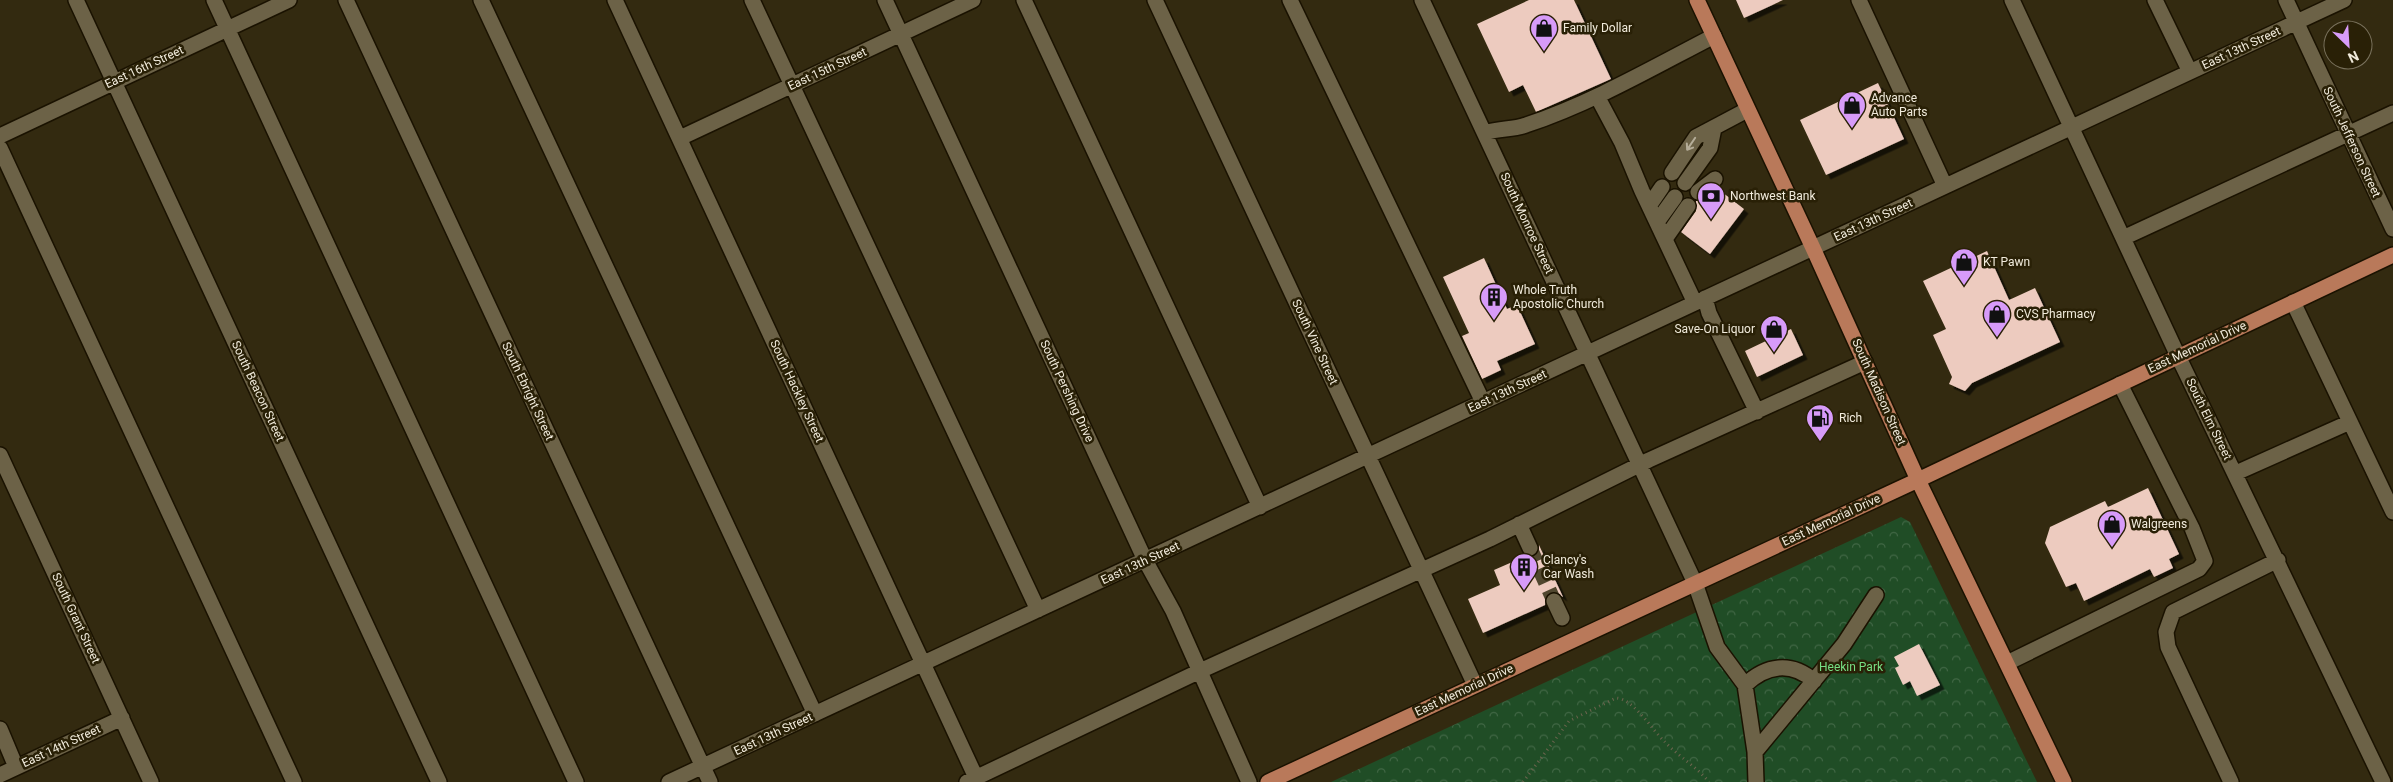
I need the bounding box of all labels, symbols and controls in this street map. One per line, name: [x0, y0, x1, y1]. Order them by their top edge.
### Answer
shop icon: Family Dollar: [1529, 13, 1559, 52]
north arrow: [2323, 20, 2373, 70]
place label: Family Dollar: [1563, 21, 1632, 35]
street label: East 13th Street: [2199, 24, 2283, 72]
street label: East 16th Street: [102, 43, 186, 91]
street label: East 15th Street: [785, 45, 869, 93]
text: N: [2346, 47, 2361, 66]
street label: South Jefferson Street: [2320, 85, 2384, 199]
shop icon: Advance Auto Parts: [1837, 90, 1867, 129]
place label: Advance Auto Parts: [1871, 91, 1928, 119]
one-way arrow: [1686, 137, 1696, 151]
street label: South Monroe Street: [1497, 170, 1557, 276]
bank icon: Northwest Bank: [1696, 181, 1726, 220]
place label: Northwest Bank: [1730, 189, 1816, 203]
street label: East 13th Street: [1831, 196, 1915, 244]
shop icon: KT Pawn: [1949, 247, 1979, 286]
place label: KT Pawn: [1983, 255, 2030, 269]
building icon: Whole Truth Apostolic Church: [1479, 282, 1509, 321]
place label: Whole Truth Apostolic Church: [1513, 283, 1604, 311]
street label: South Vine Street: [1289, 297, 1341, 387]
shop icon: CVS Pharmacy: [1982, 299, 2012, 338]
place label: CVS Pharmacy: [2016, 307, 2096, 321]
shop icon: Save-On Liquor: [1759, 314, 1789, 353]
street label: East Memorial Drive: [2146, 318, 2248, 376]
place label: Save-On Liquor: [1674, 322, 1755, 336]
street label: South Madison Street: [1849, 337, 1909, 447]
street label: South Hackley Street: [767, 338, 827, 444]
street label: South Pershing Drive: [1037, 338, 1097, 444]
street label: South Beacon Street: [229, 339, 287, 443]
street label: South Ebright Street: [499, 340, 557, 442]
street label: East 13th Street: [1465, 367, 1549, 415]
street label: South Elm Street: [2183, 376, 2235, 462]
fuel station icon: Rich: [1805, 403, 1835, 442]
place label: Rich: [1839, 411, 1862, 425]
street label: East Memorial Drive: [1780, 491, 1882, 549]
shop icon: Walgreens: [2097, 509, 2127, 548]
place label: Walgreens: [2131, 517, 2187, 531]
street label: East 13th Street: [1098, 539, 1182, 587]
building icon: Clancy's Car Wash: [1509, 552, 1539, 591]
place label: Clancy's Car Wash: [1543, 553, 1594, 581]
street label: South Grant Street: [49, 571, 103, 665]
park label: Heekin Park: [1819, 660, 1884, 674]
street label: East Memorial Drive: [1413, 661, 1515, 719]
street label: East 13th Street: [731, 710, 815, 758]
street label: East 14th Street: [19, 722, 103, 770]

